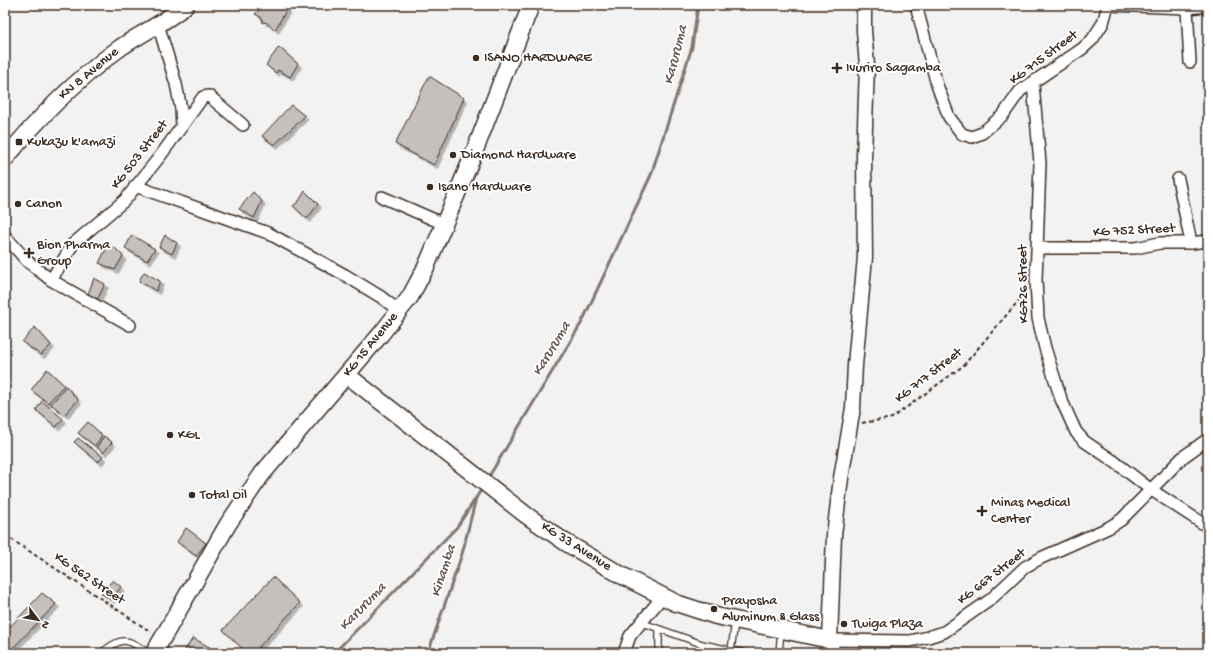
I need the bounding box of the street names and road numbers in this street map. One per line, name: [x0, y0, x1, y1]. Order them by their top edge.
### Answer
street label: KG 715 Street: [1007, 26, 1082, 89]
street label: KN 8 Avenue: [55, 43, 123, 104]
street label: KG 503 Street: [108, 116, 173, 193]
street label: KG 752 Street: [1093, 220, 1177, 242]
street label: KG726 Street: [1015, 243, 1033, 323]
street label: KG 15 Avenue: [340, 309, 403, 381]
street label: KG 717 Street: [892, 344, 967, 408]
street label: KG 33 Avenue: [538, 519, 615, 576]
street label: KG 667 Street: [954, 544, 1031, 609]
street label: KG 562 Street: [50, 549, 129, 610]

